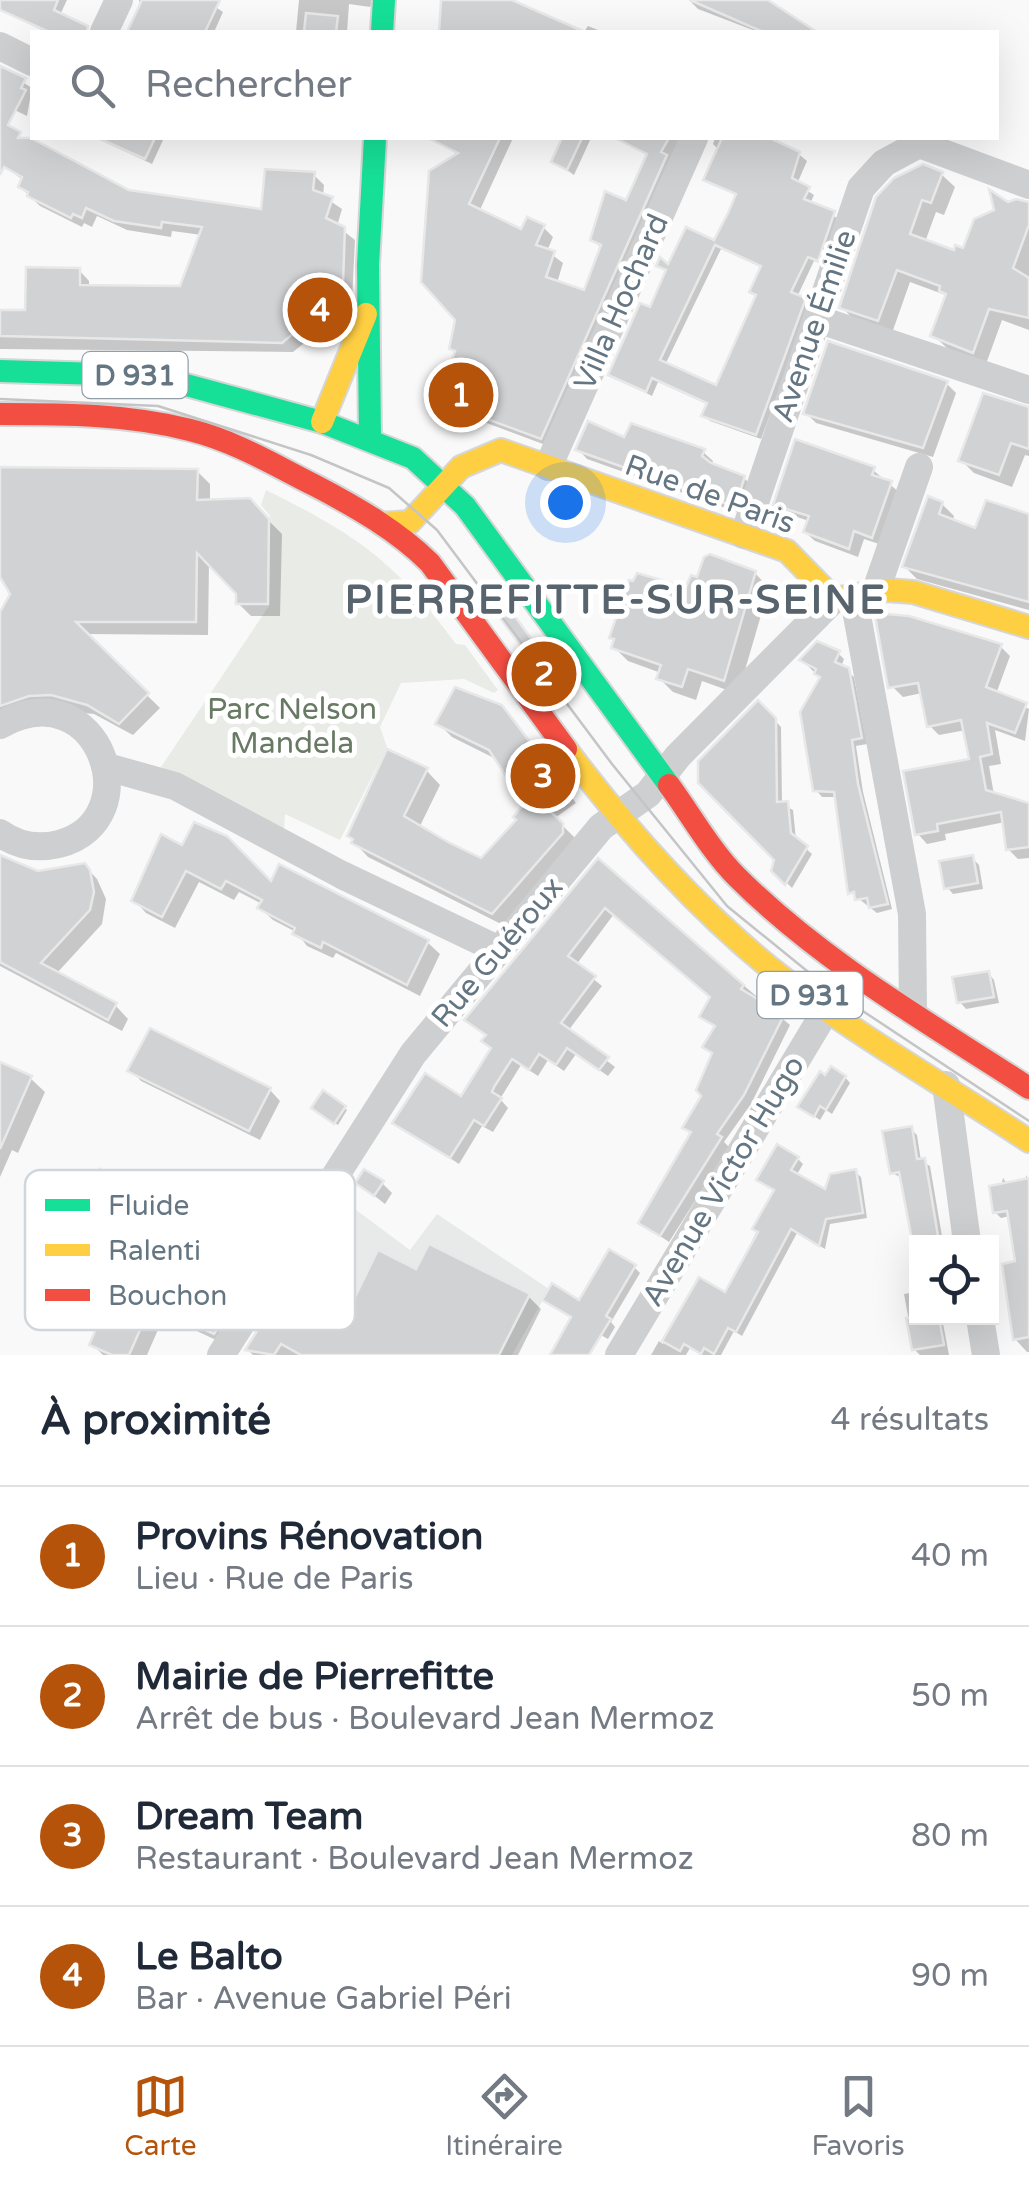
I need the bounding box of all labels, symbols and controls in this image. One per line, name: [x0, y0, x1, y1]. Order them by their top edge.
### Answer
search box: [30, 30, 999, 140]
icon: search: [65, 58, 120, 113]
text: Rechercher: [145, 62, 352, 108]
street label: Villa Hochard: [566, 208, 677, 396]
street label: Avenue Émilie: [764, 225, 865, 427]
pin: 4: [288, 272, 352, 348]
road number: D 931: [82, 352, 188, 398]
pin: 1: [428, 358, 494, 432]
street label: Rue de Paris: [620, 447, 800, 542]
your location: [540, 477, 591, 528]
district label: PIERREFITTE-SUR-SEINE: [345, 576, 887, 624]
pin: 2: [512, 636, 576, 712]
park label: Parc Nelson Mandela: [207, 691, 377, 762]
pin: 3: [510, 738, 576, 814]
street label: Rue Guéroux: [424, 869, 571, 1035]
road number: D 931: [758, 972, 862, 1018]
street label: Avenue Victor Hugo: [634, 1049, 813, 1313]
legend: [25, 1170, 355, 1330]
text: Fluide: [108, 1189, 189, 1223]
text: Ralenti: [108, 1234, 201, 1268]
map controls: [909, 1235, 999, 1325]
button: locate: [909, 1235, 999, 1325]
text: Bouchon: [108, 1279, 227, 1313]
text: À proximité: [40, 1395, 271, 1446]
text: 4 résultats: [830, 1401, 989, 1439]
text: Provins Rénovation: [135, 1514, 484, 1560]
text: 1: [62, 1537, 83, 1575]
text: 40 m: [911, 1537, 989, 1575]
text: Lieu · Rue de Paris: [135, 1560, 414, 1598]
text: Mairie de Pierrefitte: [135, 1654, 494, 1700]
text: 2: [62, 1677, 83, 1715]
text: 50 m: [911, 1677, 989, 1715]
text: Arrêt de bus · Boulevard Jean Mermoz: [135, 1700, 714, 1738]
text: Dream Team: [135, 1794, 363, 1840]
text: 3: [62, 1817, 83, 1855]
text: 80 m: [911, 1817, 989, 1855]
text: Restaurant · Boulevard Jean Mermoz: [135, 1840, 694, 1878]
text: Le Balto: [135, 1934, 283, 1980]
text: 4: [62, 1957, 83, 1995]
text: 90 m: [911, 1957, 989, 1995]
text: Bar · Avenue Gabriel Péri: [135, 1980, 512, 2018]
tab: Carte: [124, 2069, 197, 2163]
tab: Itinéraire: [445, 2069, 563, 2163]
tab: Favoris: [812, 2069, 905, 2163]

